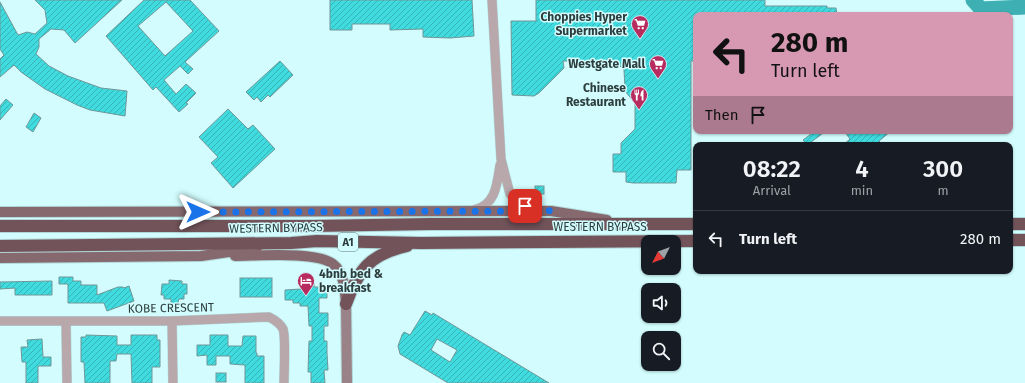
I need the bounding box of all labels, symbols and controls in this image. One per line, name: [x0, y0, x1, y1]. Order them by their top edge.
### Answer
place label: Choppies Hyper Supermarket: [541, 10, 627, 38]
supermarket icon: Choppies Hyper Supermarket: [630, 14, 650, 39]
text: 280 m: [771, 26, 848, 59]
icon: left: [705, 28, 757, 80]
supermarket icon: Westgate Mall: [648, 54, 668, 79]
place label: Westgate Mall: [568, 57, 645, 71]
text: Turn left: [771, 60, 840, 82]
place label: Chinese Restaurant: [566, 81, 626, 109]
restaurant icon: Chinese Restaurant: [629, 85, 649, 110]
icon: arrive: [747, 104, 769, 126]
text: Then: [705, 106, 739, 124]
text: 08:22: [743, 155, 801, 183]
text: 4: [855, 155, 869, 183]
text: 300: [923, 155, 963, 183]
text: Arrival: [753, 183, 791, 198]
text: min: [851, 183, 873, 198]
text: m: [937, 183, 949, 198]
pin: [508, 189, 542, 223]
position arrow: [177, 191, 219, 233]
icon: arrive: [514, 195, 536, 217]
street label: WESTERN BYPASS: [229, 220, 323, 236]
street label: WESTERN BYPASS: [553, 220, 647, 234]
icon: left: [705, 228, 727, 250]
text: Turn left: [739, 230, 797, 248]
text: 280 m: [960, 230, 1001, 248]
road number: A1: [338, 233, 358, 251]
north arrow: [641, 235, 681, 275]
map controls: [641, 235, 681, 371]
place label: 4bnb bed & breakfast: [319, 267, 383, 295]
hotel icon: 4bnb bed & breakfast: [296, 271, 316, 296]
button: sound: [641, 283, 681, 323]
street label: KOBE CRESCENT: [128, 300, 215, 316]
button: search: [641, 331, 681, 371]

